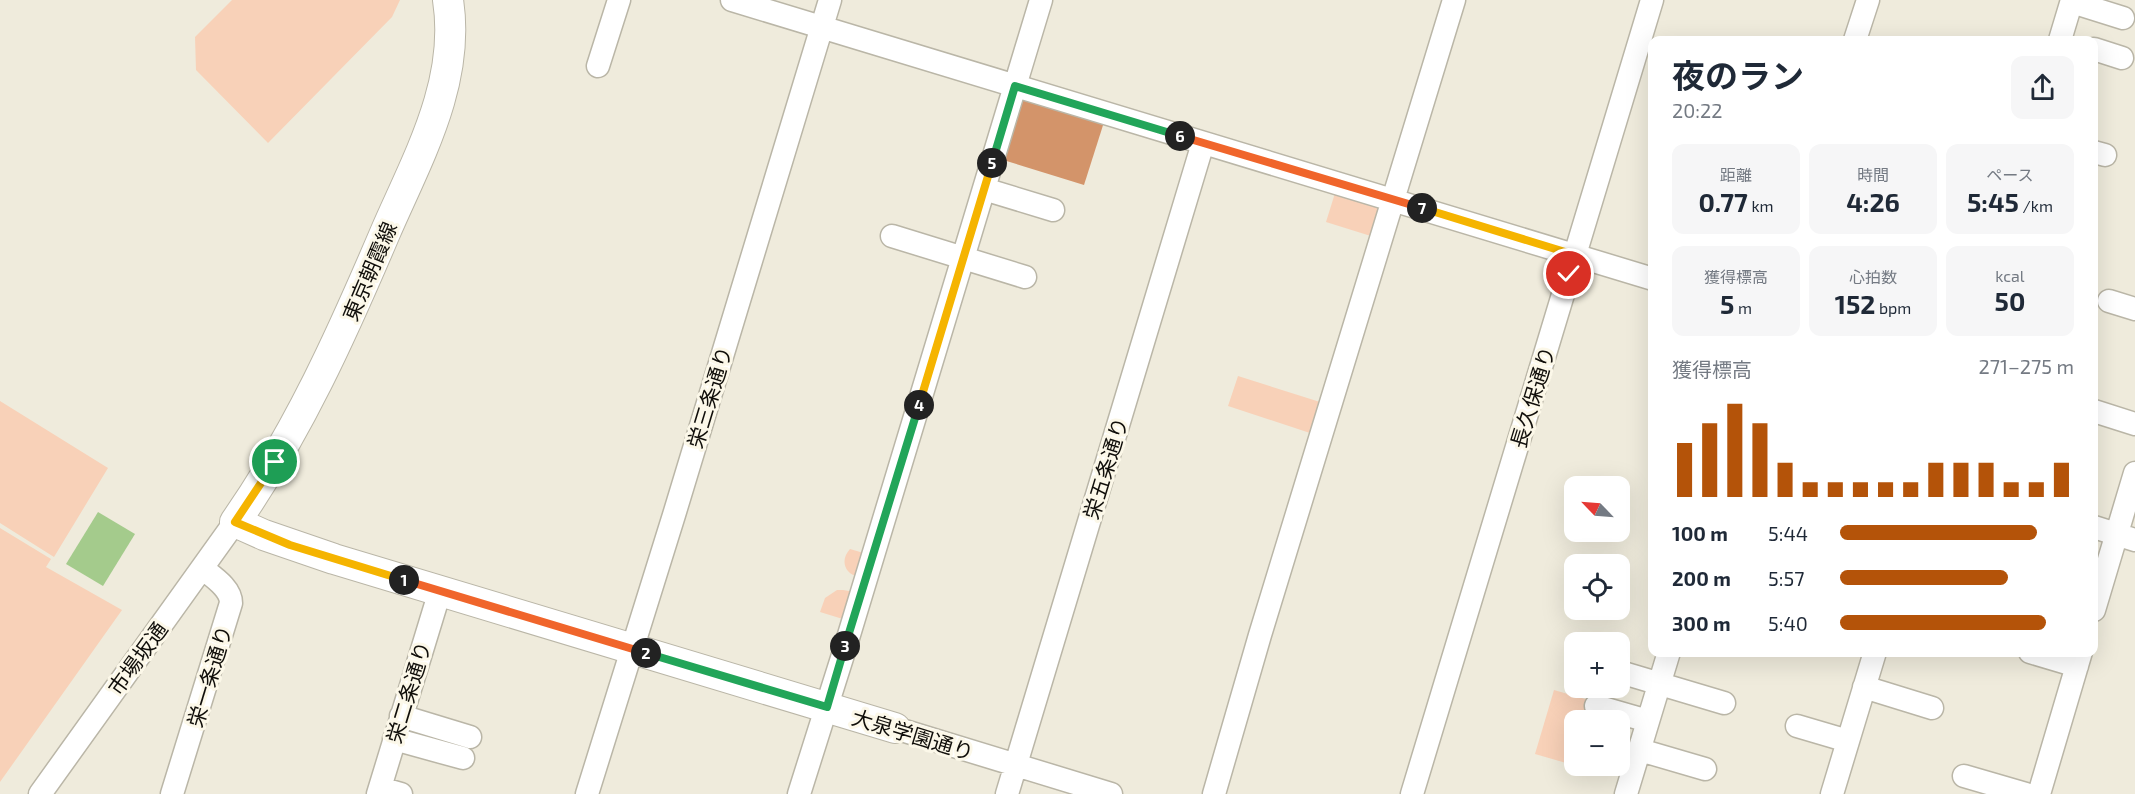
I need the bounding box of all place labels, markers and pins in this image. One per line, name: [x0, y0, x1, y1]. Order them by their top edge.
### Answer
pin: 6: [1165, 121, 1195, 151]
pin: 5: [977, 148, 1007, 178]
pin: 7: [1407, 193, 1437, 223]
pin: [1543, 248, 1594, 299]
pin: 4: [904, 390, 934, 420]
pin: [249, 436, 300, 487]
pin: 1: [389, 565, 419, 595]
pin: 3: [830, 631, 860, 661]
pin: 2: [631, 638, 661, 668]

